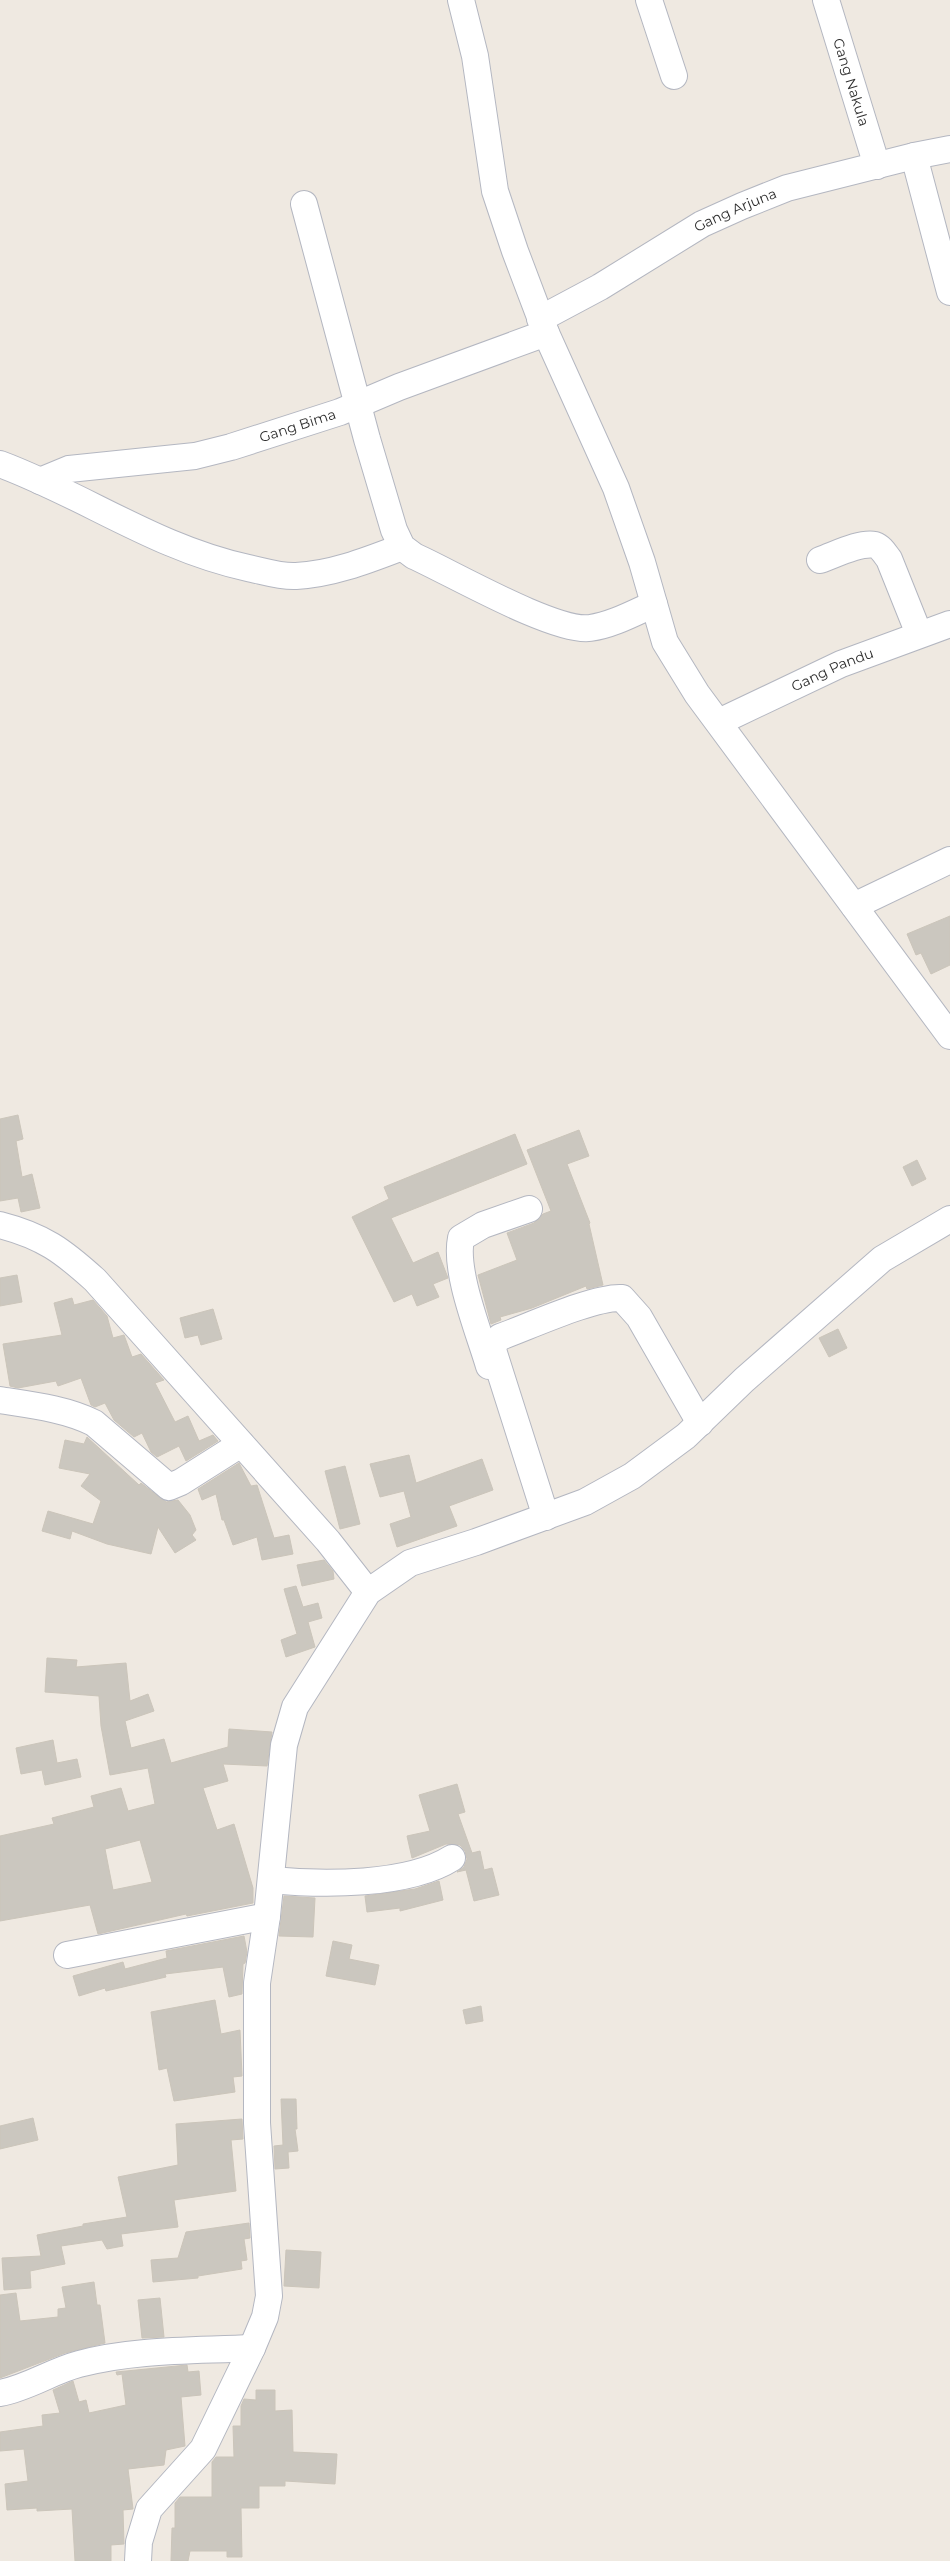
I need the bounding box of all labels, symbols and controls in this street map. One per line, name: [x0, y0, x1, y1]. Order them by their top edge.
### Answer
street label: Gang Nakula: [829, 36, 873, 128]
street label: Gang Arjuna: [690, 184, 779, 236]
street label: Gang Bima: [257, 405, 338, 446]
street label: Gang Pandu: [788, 644, 876, 695]

